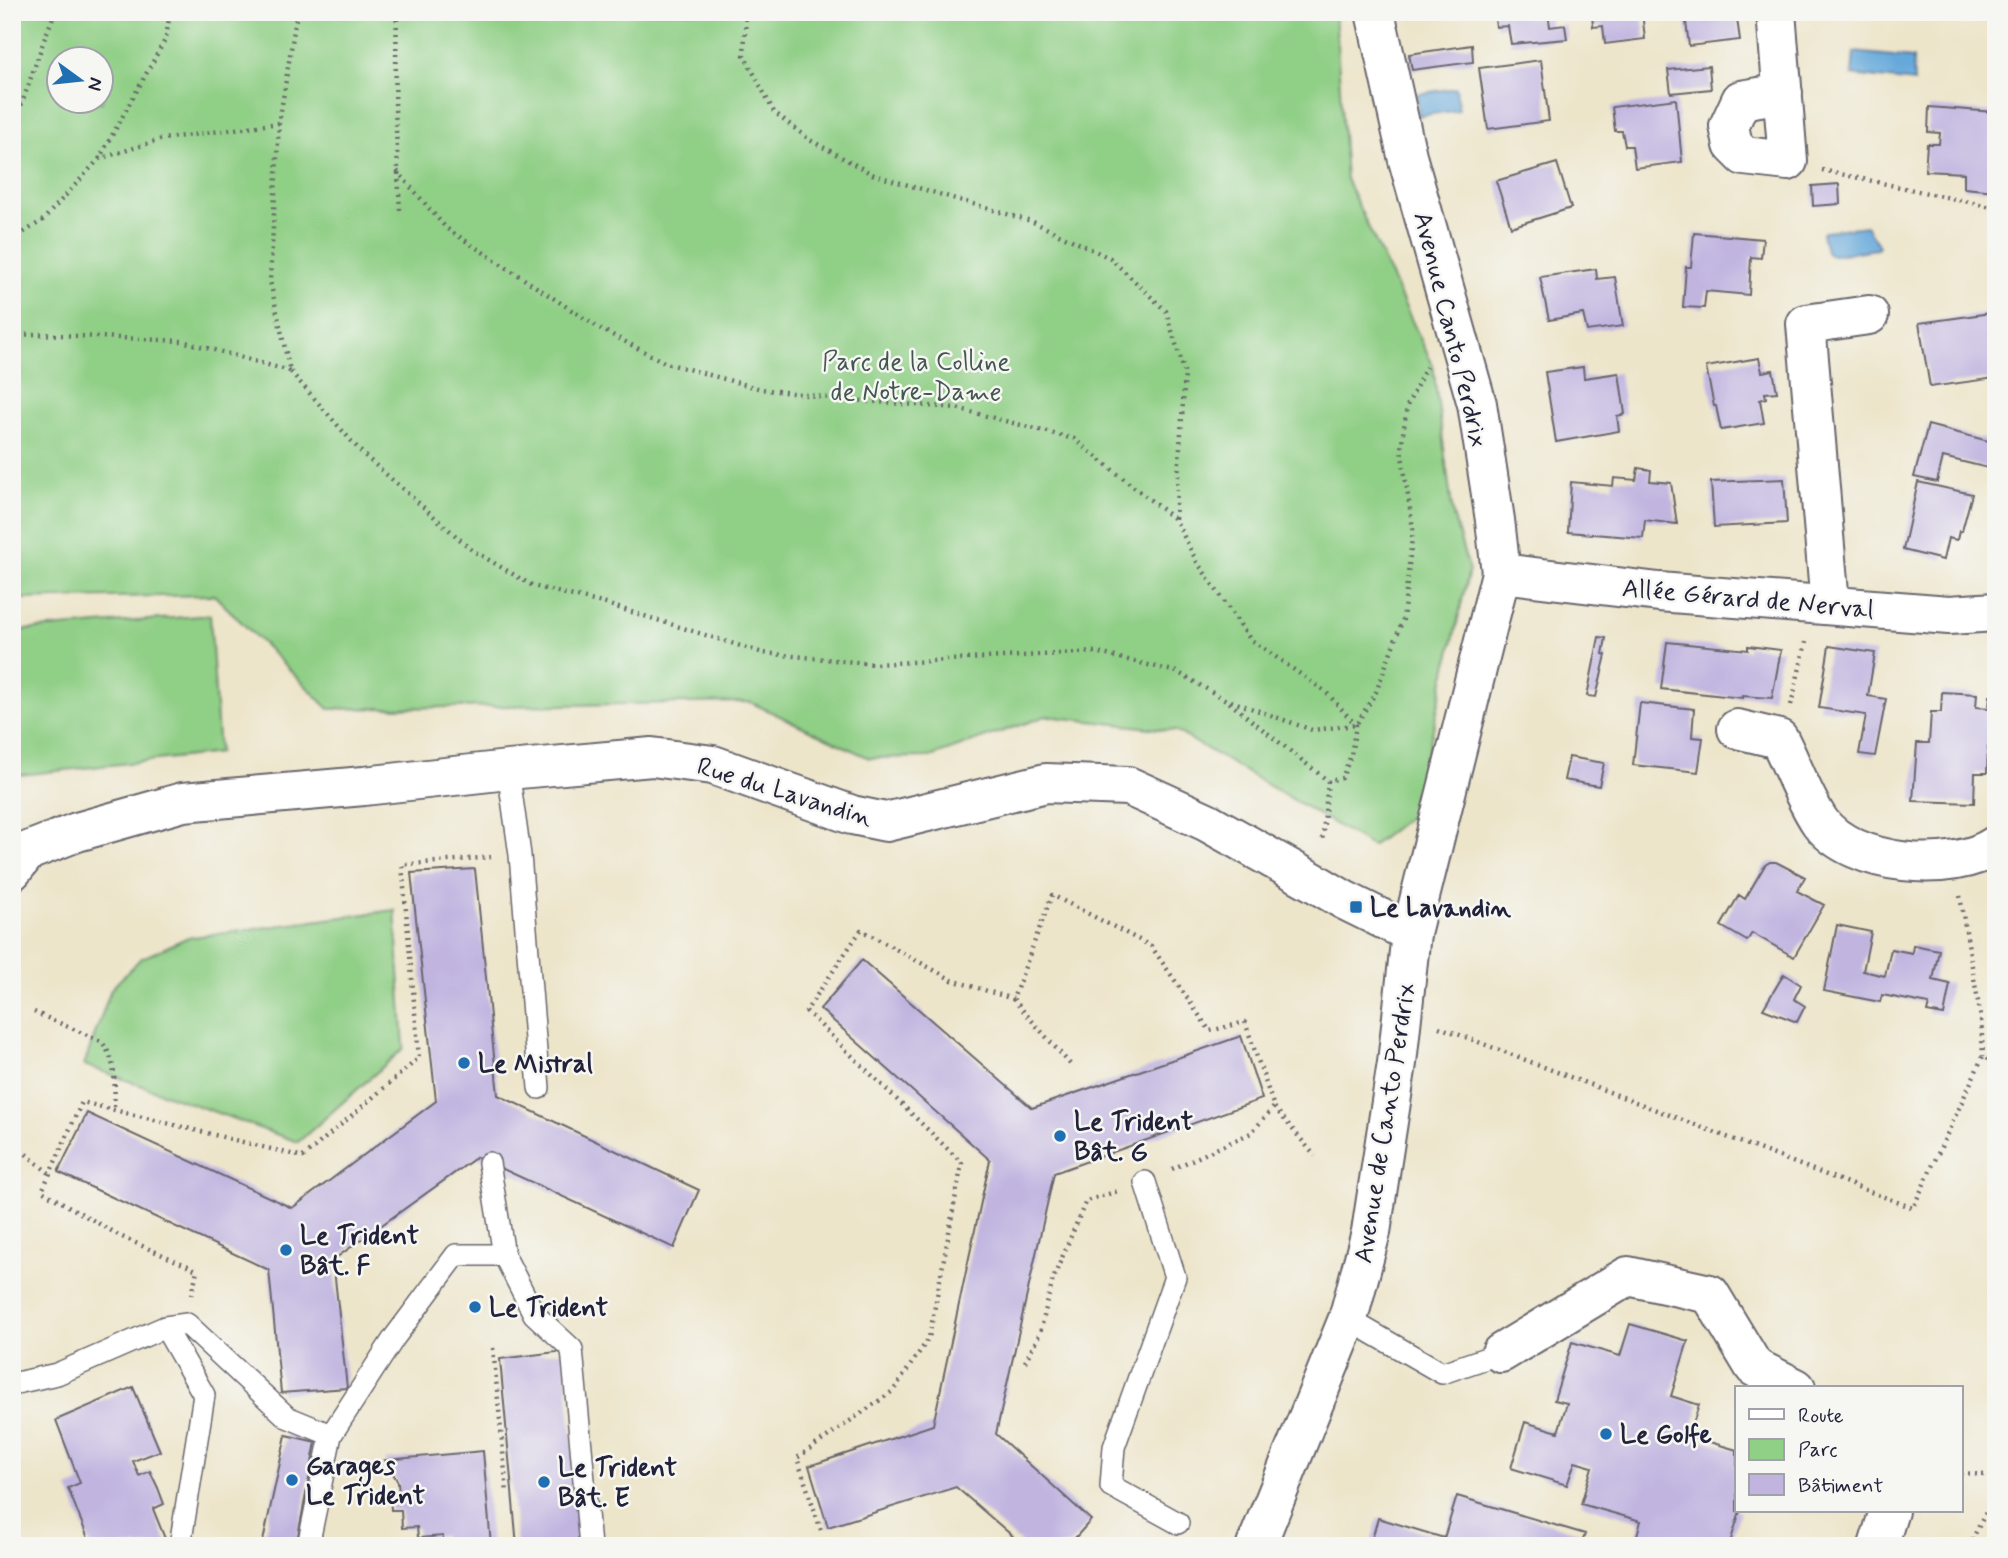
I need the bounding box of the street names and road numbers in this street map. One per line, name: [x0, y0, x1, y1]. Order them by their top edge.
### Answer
street label: Avenue Canto Perdrix: [1404, 208, 1496, 451]
street label: Allée Gérard de Nerval: [1621, 572, 1875, 628]
street label: Rue du Lavandin: [693, 750, 876, 836]
street label: Avenue de Canto Perdrix: [1347, 981, 1425, 1266]

